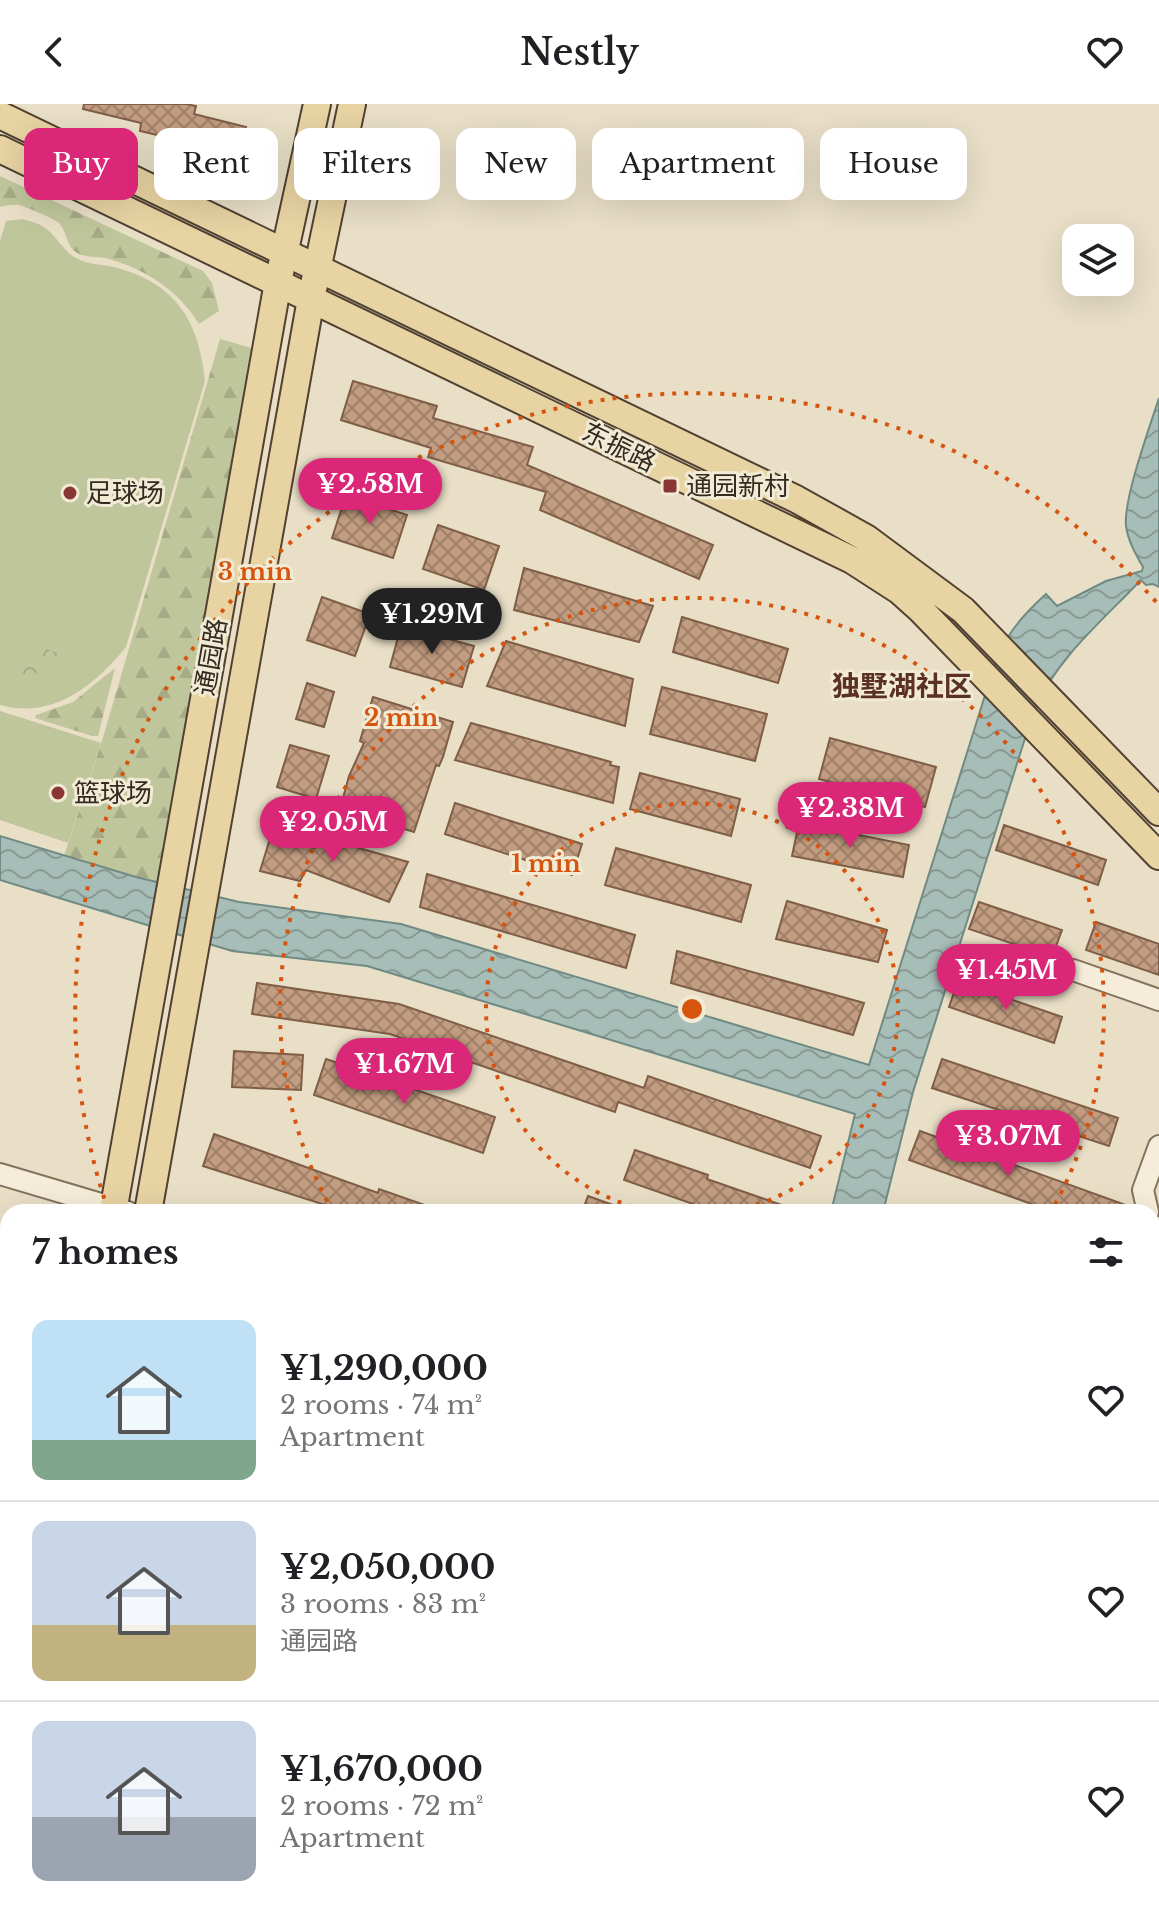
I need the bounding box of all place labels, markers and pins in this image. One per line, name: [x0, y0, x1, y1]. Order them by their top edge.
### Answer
pin: ¥2.58M: [305, 458, 435, 526]
place label: 通园新村: [686, 470, 790, 502]
place label: 足球场: [86, 477, 164, 509]
marker: 通园新村: [661, 477, 679, 495]
marker: 足球场: [61, 484, 79, 502]
pin: ¥1.29M: [367, 588, 497, 656]
place label: 篮球场: [74, 777, 152, 809]
pin: ¥2.38M: [785, 782, 915, 850]
marker: 篮球场: [49, 784, 67, 802]
pin: ¥2.05M: [268, 796, 398, 864]
pin: ¥1.45M: [941, 944, 1071, 1012]
centre of rings: [678, 995, 706, 1023]
pin: ¥1.67M: [339, 1038, 469, 1106]
pin: ¥3.07M: [943, 1110, 1073, 1178]

